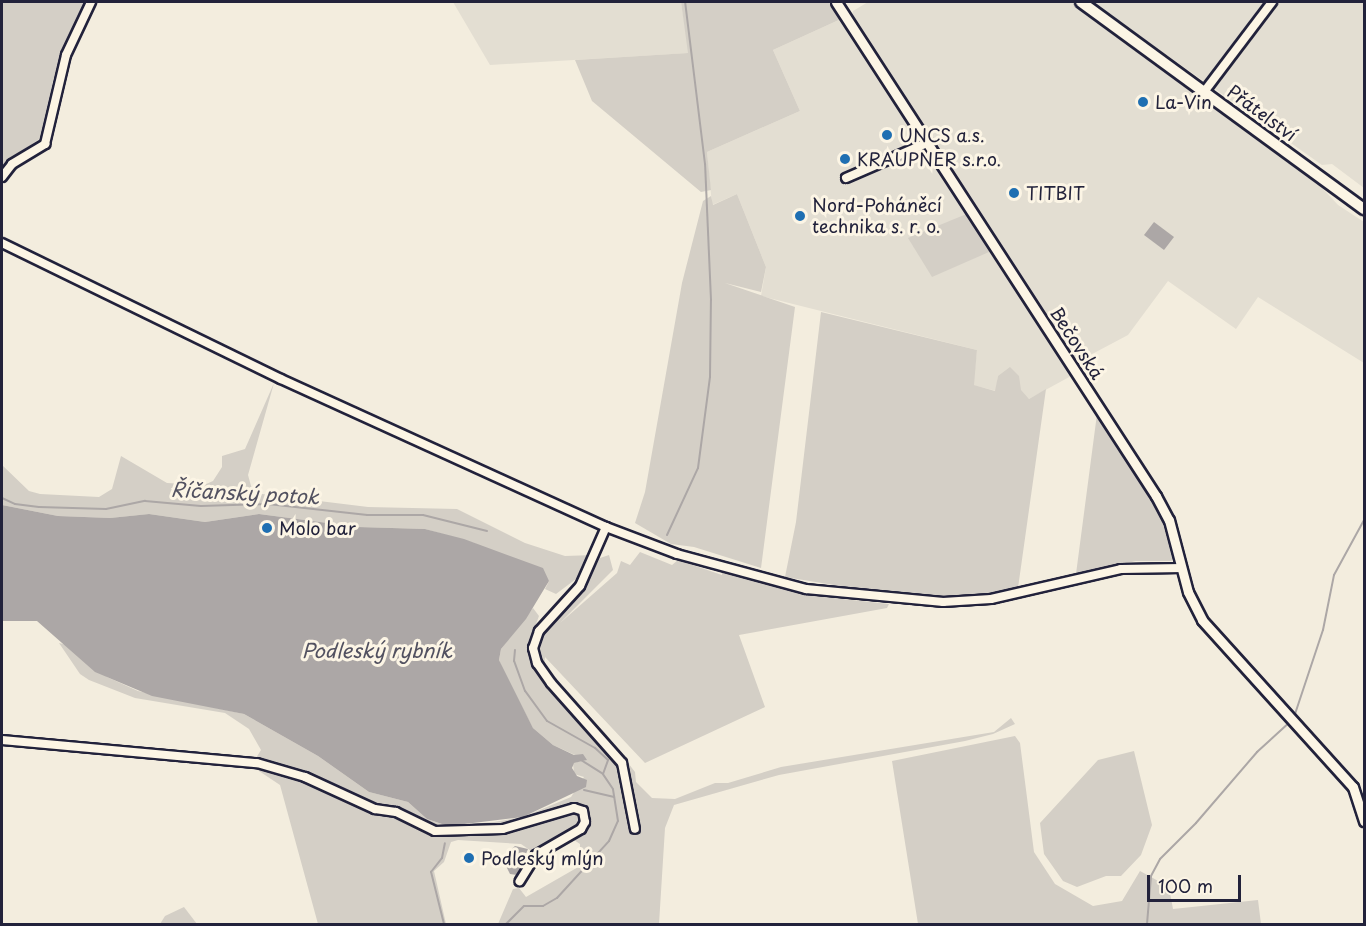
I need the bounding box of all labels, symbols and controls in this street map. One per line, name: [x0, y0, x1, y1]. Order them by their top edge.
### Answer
street label: Přátelství: [1223, 80, 1301, 146]
place label: La-Vin: [1155, 91, 1212, 113]
marker: La-Vin: [1136, 95, 1150, 109]
place label: UNCS a.s.: [899, 124, 986, 146]
marker: UNCS a.s.: [880, 128, 894, 142]
place label: KRAUPNER s.r.o.: [857, 148, 1002, 170]
marker: KRAUPNER s.r.o.: [838, 152, 852, 166]
place label: TITBIT: [1026, 182, 1085, 204]
marker: TITBIT: [1007, 186, 1021, 200]
place label: Nord-Poháněcí technika s. r. o.: [812, 195, 943, 238]
marker: Nord-Poháněcí technika s. r. o.: [793, 209, 807, 223]
street label: Bečovská: [1046, 303, 1108, 383]
water label: Říčanský potok: [170, 477, 320, 509]
place label: Molo bar: [279, 517, 356, 539]
marker: Molo bar: [260, 521, 274, 535]
water label: Podleský rybník: [301, 638, 453, 662]
place label: Podleský mlýn: [481, 847, 605, 869]
marker: Podleský mlýn: [462, 851, 476, 865]
scale bar: [1150, 863, 1244, 901]
text: 100 m: [1158, 872, 1213, 899]

